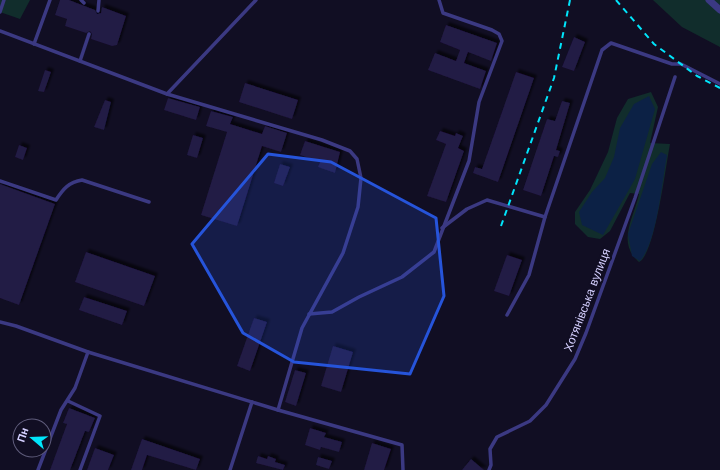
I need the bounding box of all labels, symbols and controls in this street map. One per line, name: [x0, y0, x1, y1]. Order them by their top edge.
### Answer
street label: Хотянівська вулиця: [561, 246, 613, 354]
north arrow: [12, 418, 52, 458]
text: Пн: [15, 426, 32, 444]

